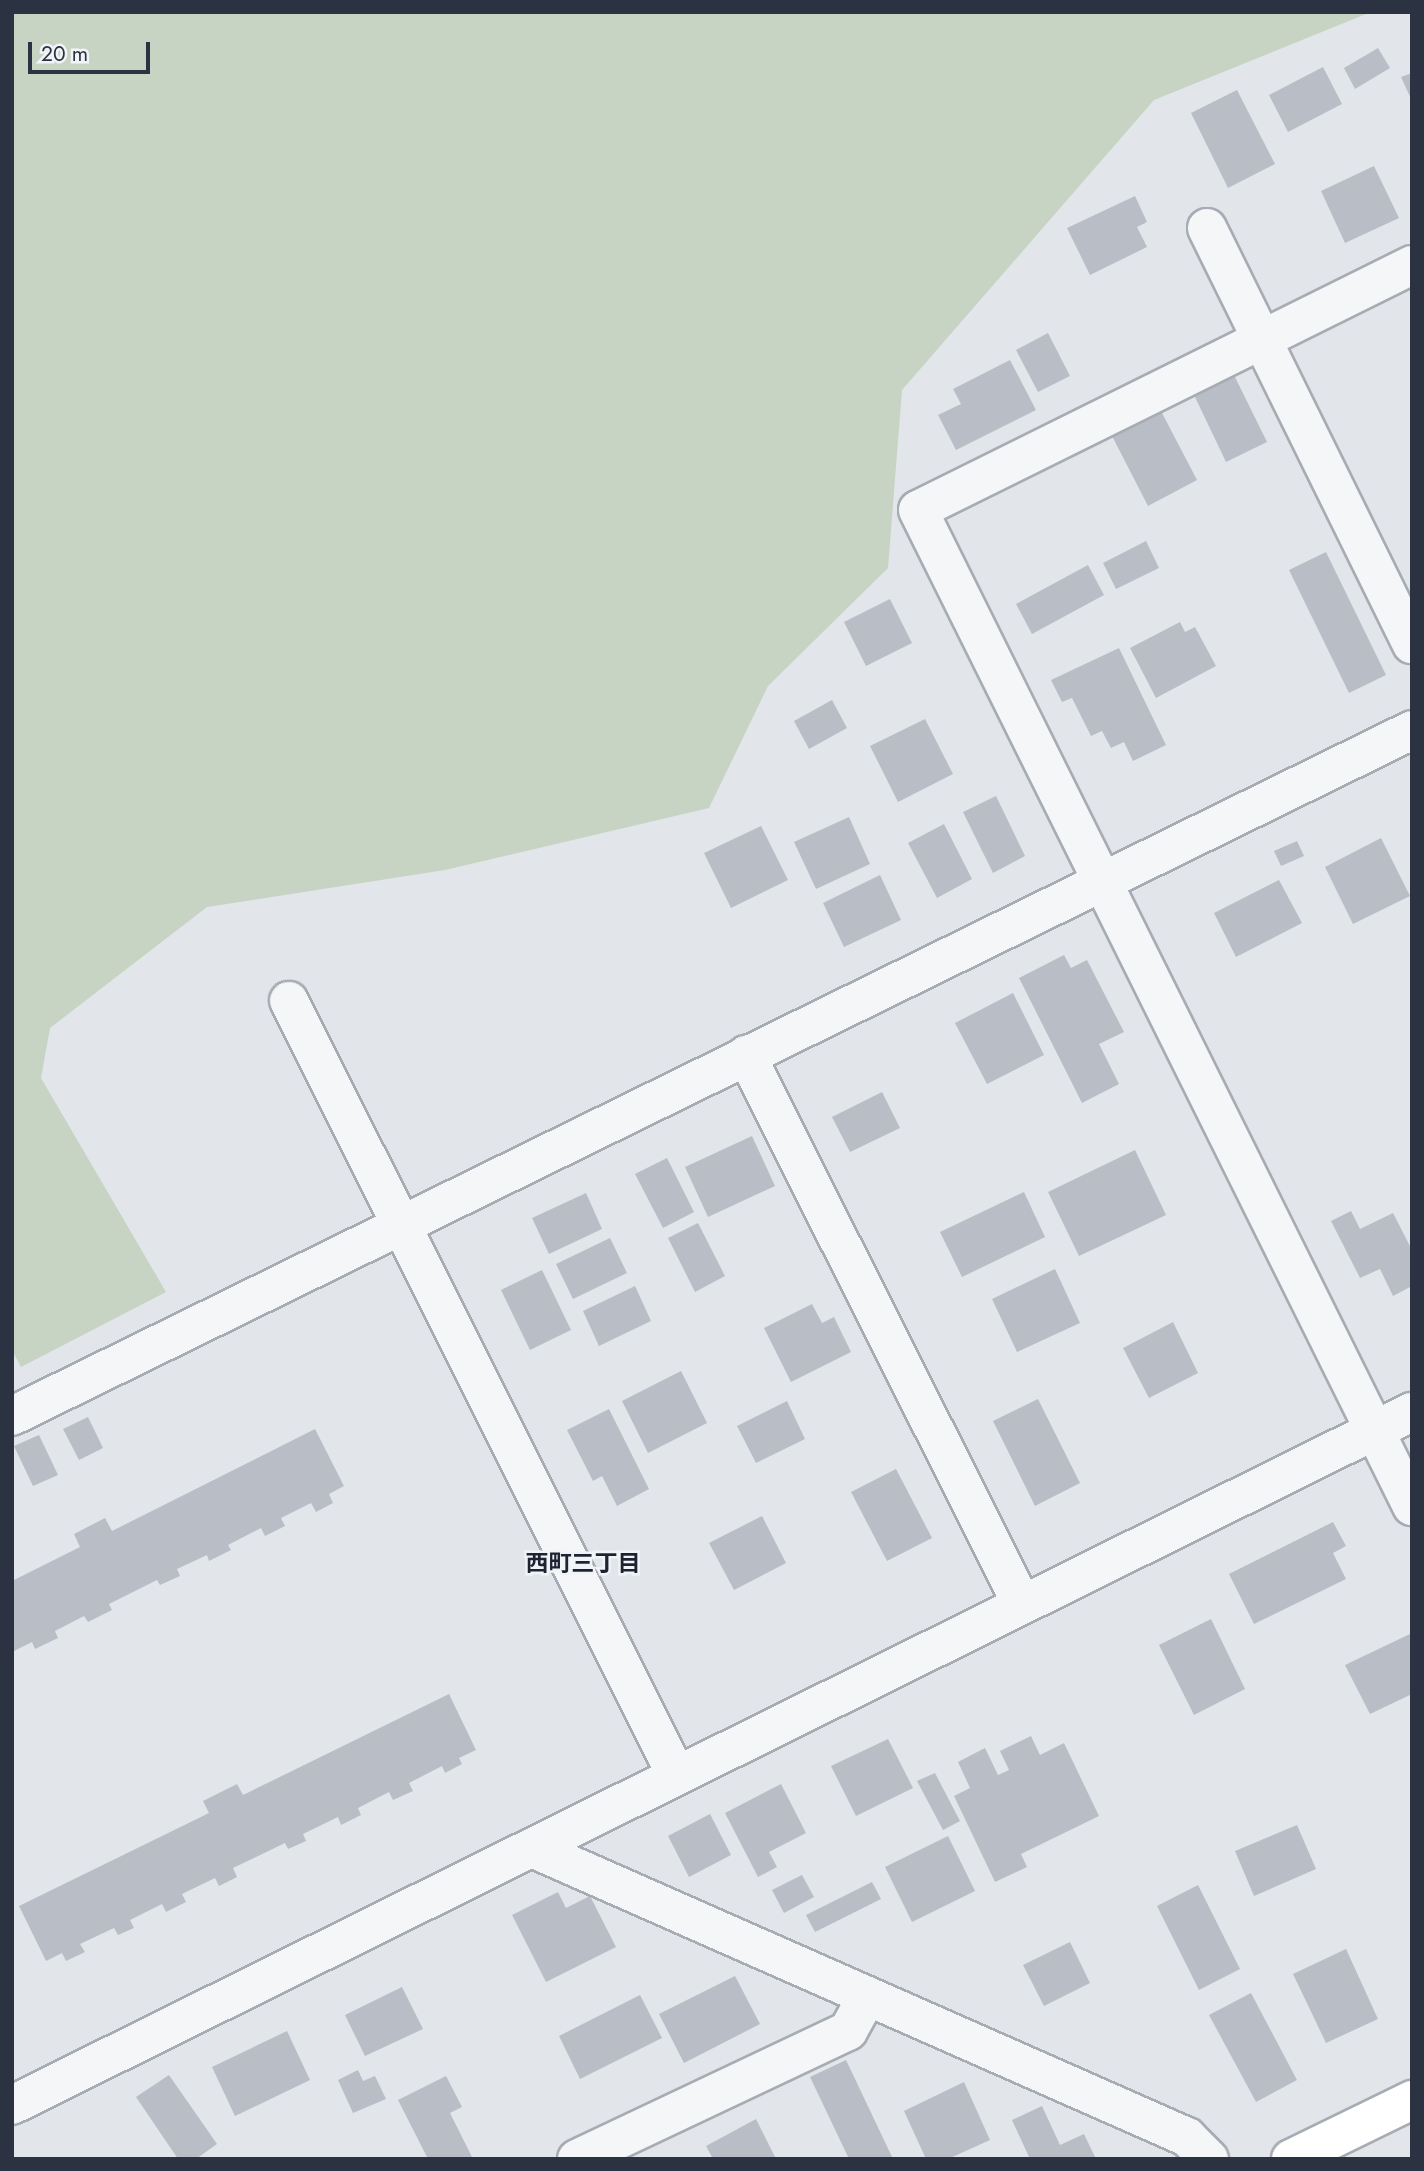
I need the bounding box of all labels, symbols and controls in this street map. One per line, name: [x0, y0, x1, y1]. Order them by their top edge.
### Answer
scale bar: [32, 28, 154, 72]
text: 20 m: [41, 39, 88, 69]
district label: 西町三丁目: [526, 1549, 640, 1577]

